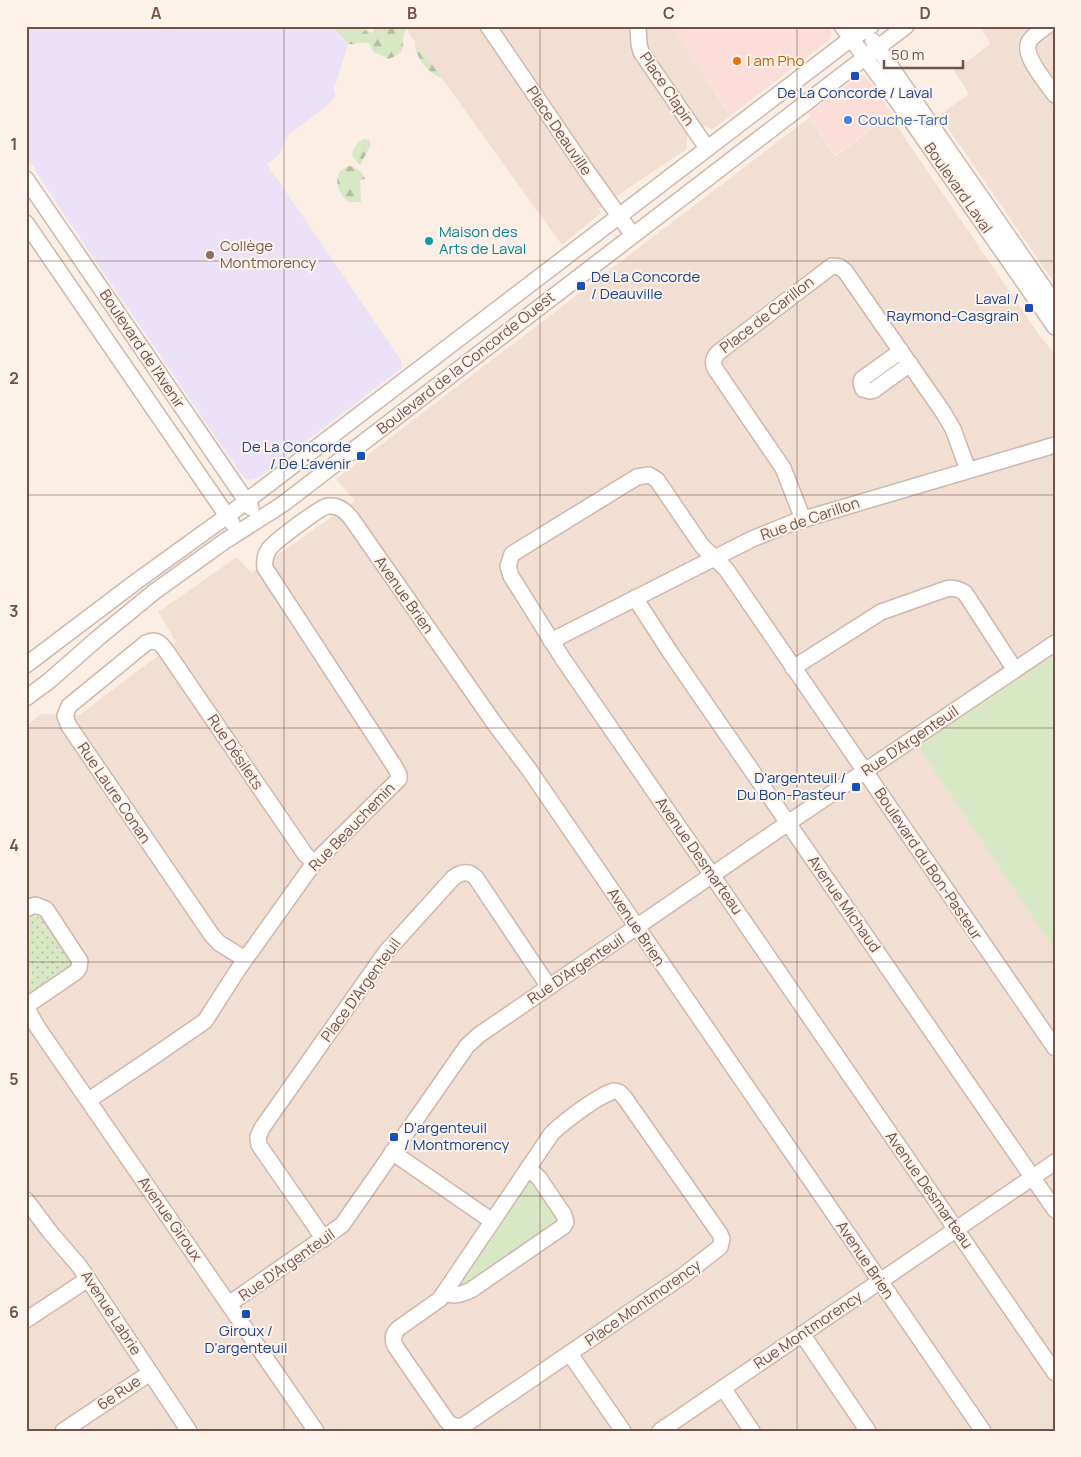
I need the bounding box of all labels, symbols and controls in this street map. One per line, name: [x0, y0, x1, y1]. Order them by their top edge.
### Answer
text: A: [151, 2, 162, 24]
text: B: [407, 2, 417, 24]
text: C: [663, 2, 675, 24]
text: D: [919, 2, 931, 24]
scale bar: [884, 38, 962, 70]
text: 50 m: [891, 44, 925, 65]
street label: Place Clapin: [635, 48, 700, 130]
place label: I am Pho: [747, 50, 805, 71]
marker: I am Pho: [731, 55, 743, 67]
marker: De La Concorde / Laval: [849, 70, 861, 82]
street label: Place Deauville: [522, 82, 597, 180]
place label: De La Concorde / Laval: [777, 82, 933, 103]
place label: Couche-Tard: [858, 109, 948, 130]
marker: Couche-Tard: [842, 114, 854, 126]
text: 1: [10, 133, 18, 155]
street label: Boulevard Laval: [919, 138, 997, 237]
place label: Maison des Arts de Laval: [439, 221, 526, 259]
place label: Collège Montmorency: [220, 235, 317, 273]
marker: Maison des Arts de Laval: [423, 235, 435, 247]
marker: Collège Montmorency: [204, 249, 216, 261]
place label: De La Concorde / Deauville: [591, 266, 700, 304]
street label: Place de Carillon: [715, 271, 818, 358]
marker: De La Concorde / Deauville: [575, 280, 587, 292]
street label: Boulevard de l'Avenir: [95, 285, 190, 413]
street label: Boulevard de la Concorde Ouest: [372, 286, 559, 439]
place label: Laval / Raymond-Casgrain: [886, 288, 1019, 326]
marker: Laval / Raymond-Casgrain: [1023, 302, 1035, 314]
text: 2: [9, 367, 19, 389]
place label: De La Concorde / De L'avenir: [242, 436, 352, 474]
marker: De La Concorde / De L'avenir: [355, 450, 367, 462]
street label: Rue de Carillon: [757, 492, 862, 545]
street label: Avenue Brien: [370, 552, 439, 638]
text: 3: [9, 600, 19, 622]
street label: Rue D'Argenteuil: [857, 700, 962, 781]
street label: Rue Désilets: [203, 710, 268, 794]
street label: Rue Laure Conan: [73, 738, 156, 847]
place label: D'argenteuil / Du Bon-Pasteur: [737, 767, 847, 805]
street label: Rue Beauchemin: [304, 778, 400, 876]
marker: D'argenteuil / Du Bon-Pasteur: [850, 781, 862, 793]
street label: Boulevard du Bon-Pasteur: [870, 783, 988, 944]
street label: Avenue Desmarteau: [651, 793, 748, 919]
text: 4: [9, 834, 19, 856]
street label: Avenue Michaud: [803, 851, 886, 956]
street label: Avenue Brien: [603, 884, 670, 970]
street label: Rue D'Argenteuil: [523, 928, 628, 1009]
street label: Place D'Argenteuil: [316, 934, 405, 1046]
text: 5: [9, 1068, 19, 1090]
place label: D'argenteuil / Montmorency: [404, 1117, 509, 1155]
street label: Avenue Desmarteau: [881, 1127, 978, 1253]
marker: D'argenteuil / Montmorency: [388, 1131, 400, 1143]
street label: Avenue Giroux: [133, 1172, 208, 1266]
street label: Avenue Brien: [832, 1217, 899, 1303]
street label: Rue D'Argenteuil: [234, 1224, 339, 1306]
street label: Place Montmorency: [580, 1255, 705, 1351]
street label: Avenue Labrie: [76, 1266, 147, 1359]
street label: Rue Montmorency: [749, 1285, 866, 1374]
text: 6: [9, 1301, 19, 1323]
marker: Giroux / D'argenteuil: [240, 1308, 252, 1320]
place label: Giroux / D'argenteuil: [205, 1320, 288, 1358]
street label: 6e Rue: [93, 1370, 145, 1415]

